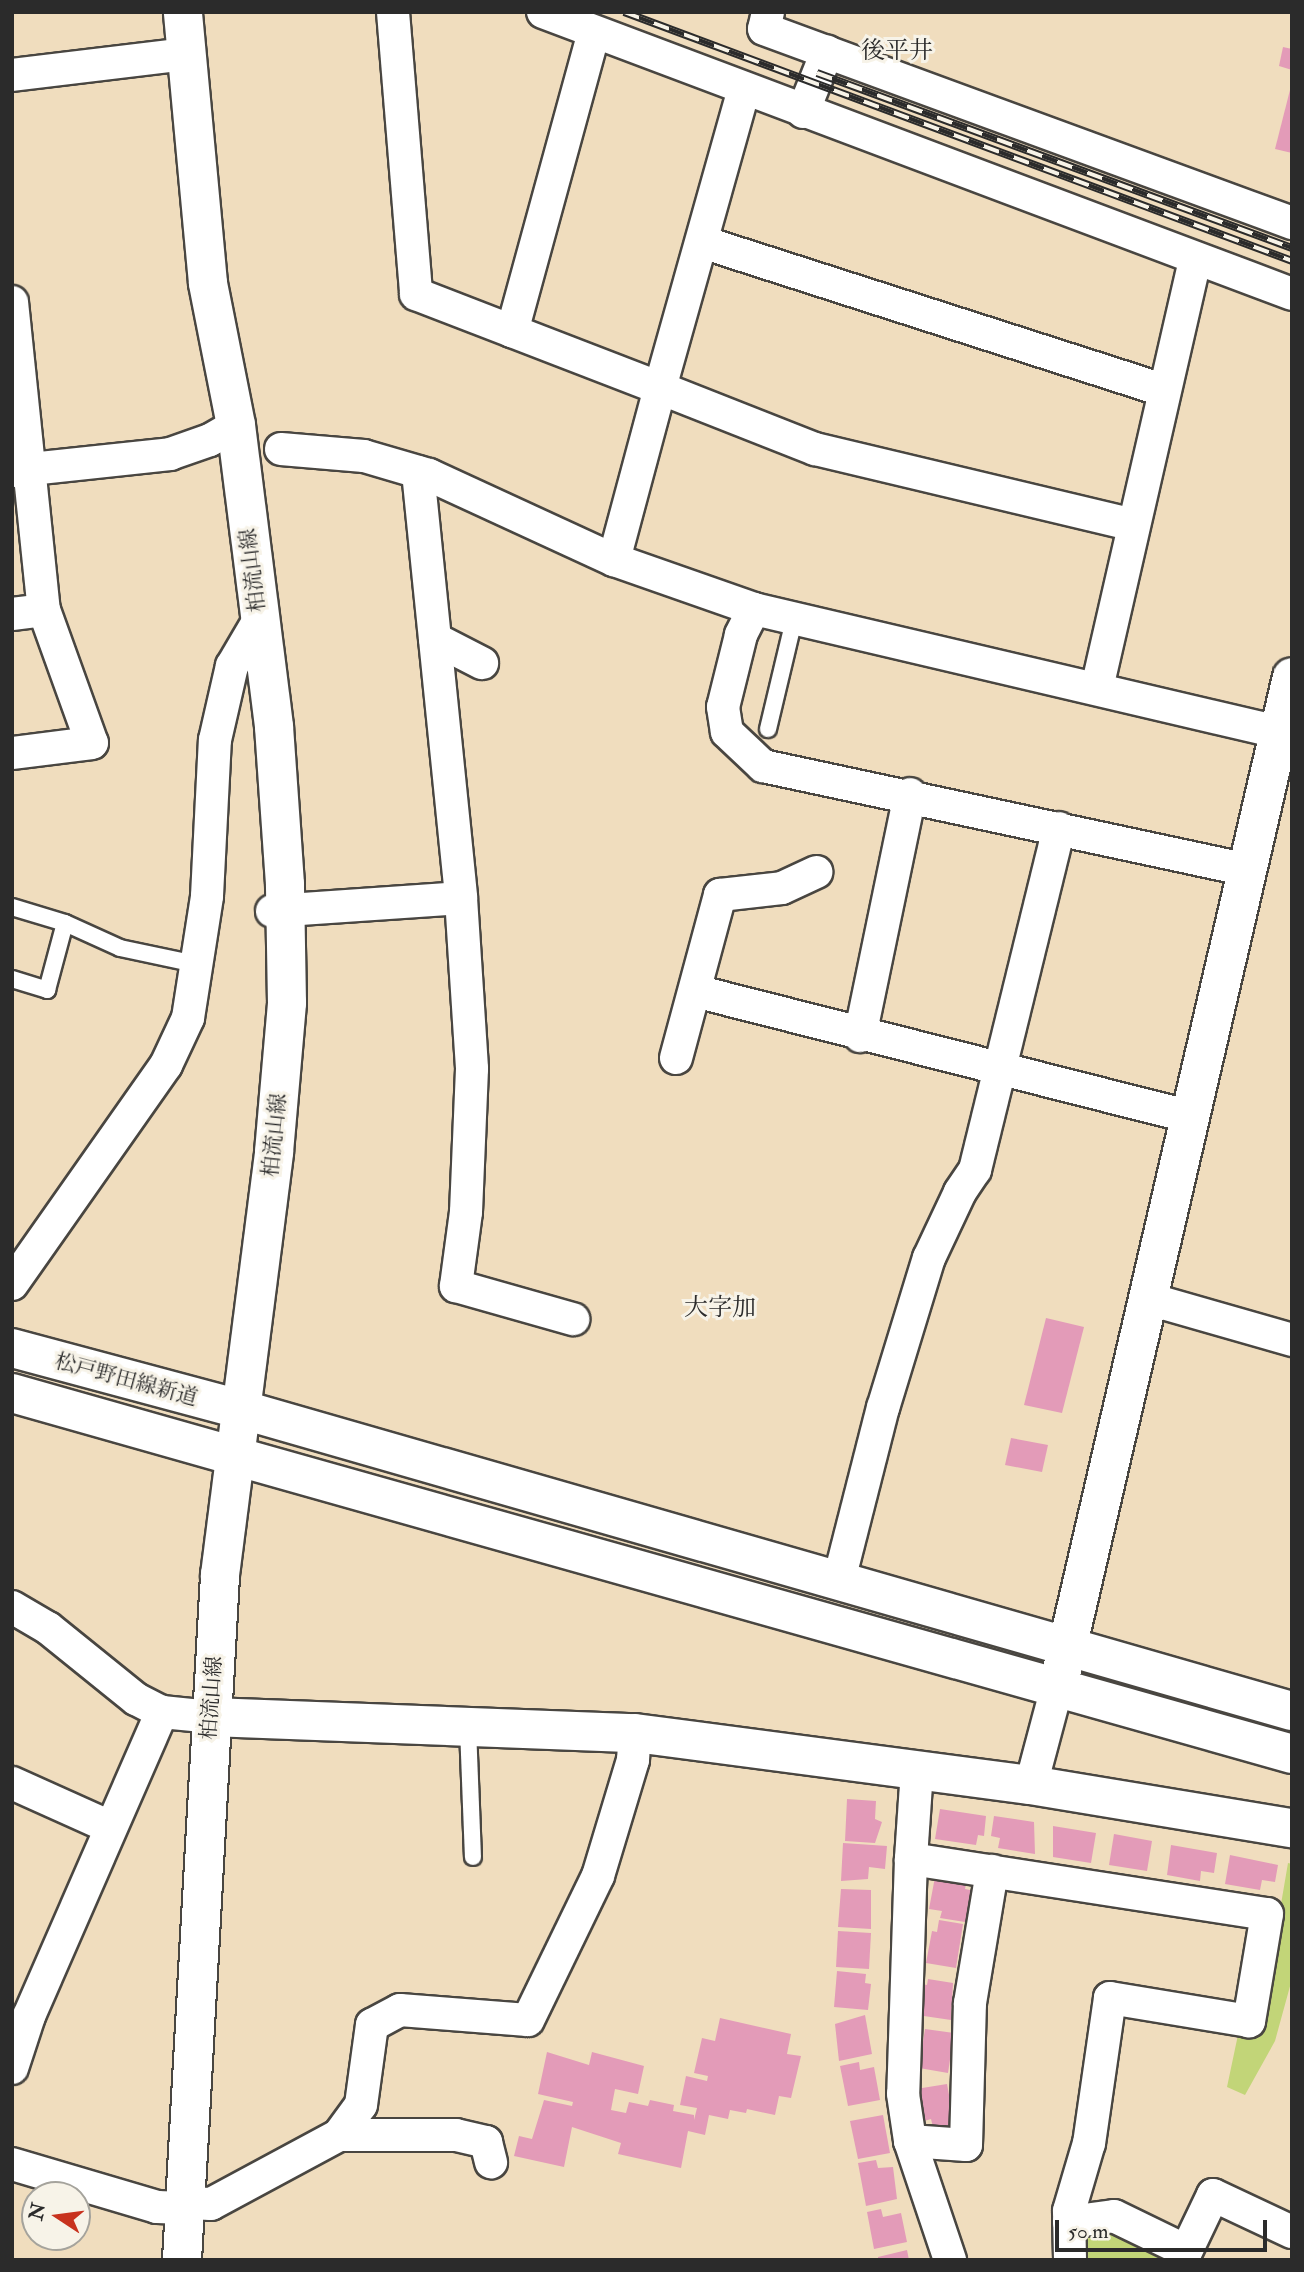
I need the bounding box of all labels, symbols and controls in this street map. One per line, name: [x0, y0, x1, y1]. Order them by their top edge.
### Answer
district label: 後平井: [861, 37, 933, 65]
street label: 柏流山線: [235, 527, 271, 613]
street label: 柏流山線: [258, 1092, 292, 1178]
district label: 大字加: [684, 1294, 756, 1322]
street label: 松戸野田線新道: [52, 1349, 200, 1411]
street label: 柏流山線: [197, 1655, 227, 1741]
north arrow: [21, 2181, 91, 2251]
text: N: [24, 2201, 51, 2223]
scale bar: [1059, 2206, 1271, 2250]
text: 50 m: [1068, 2218, 1109, 2245]

